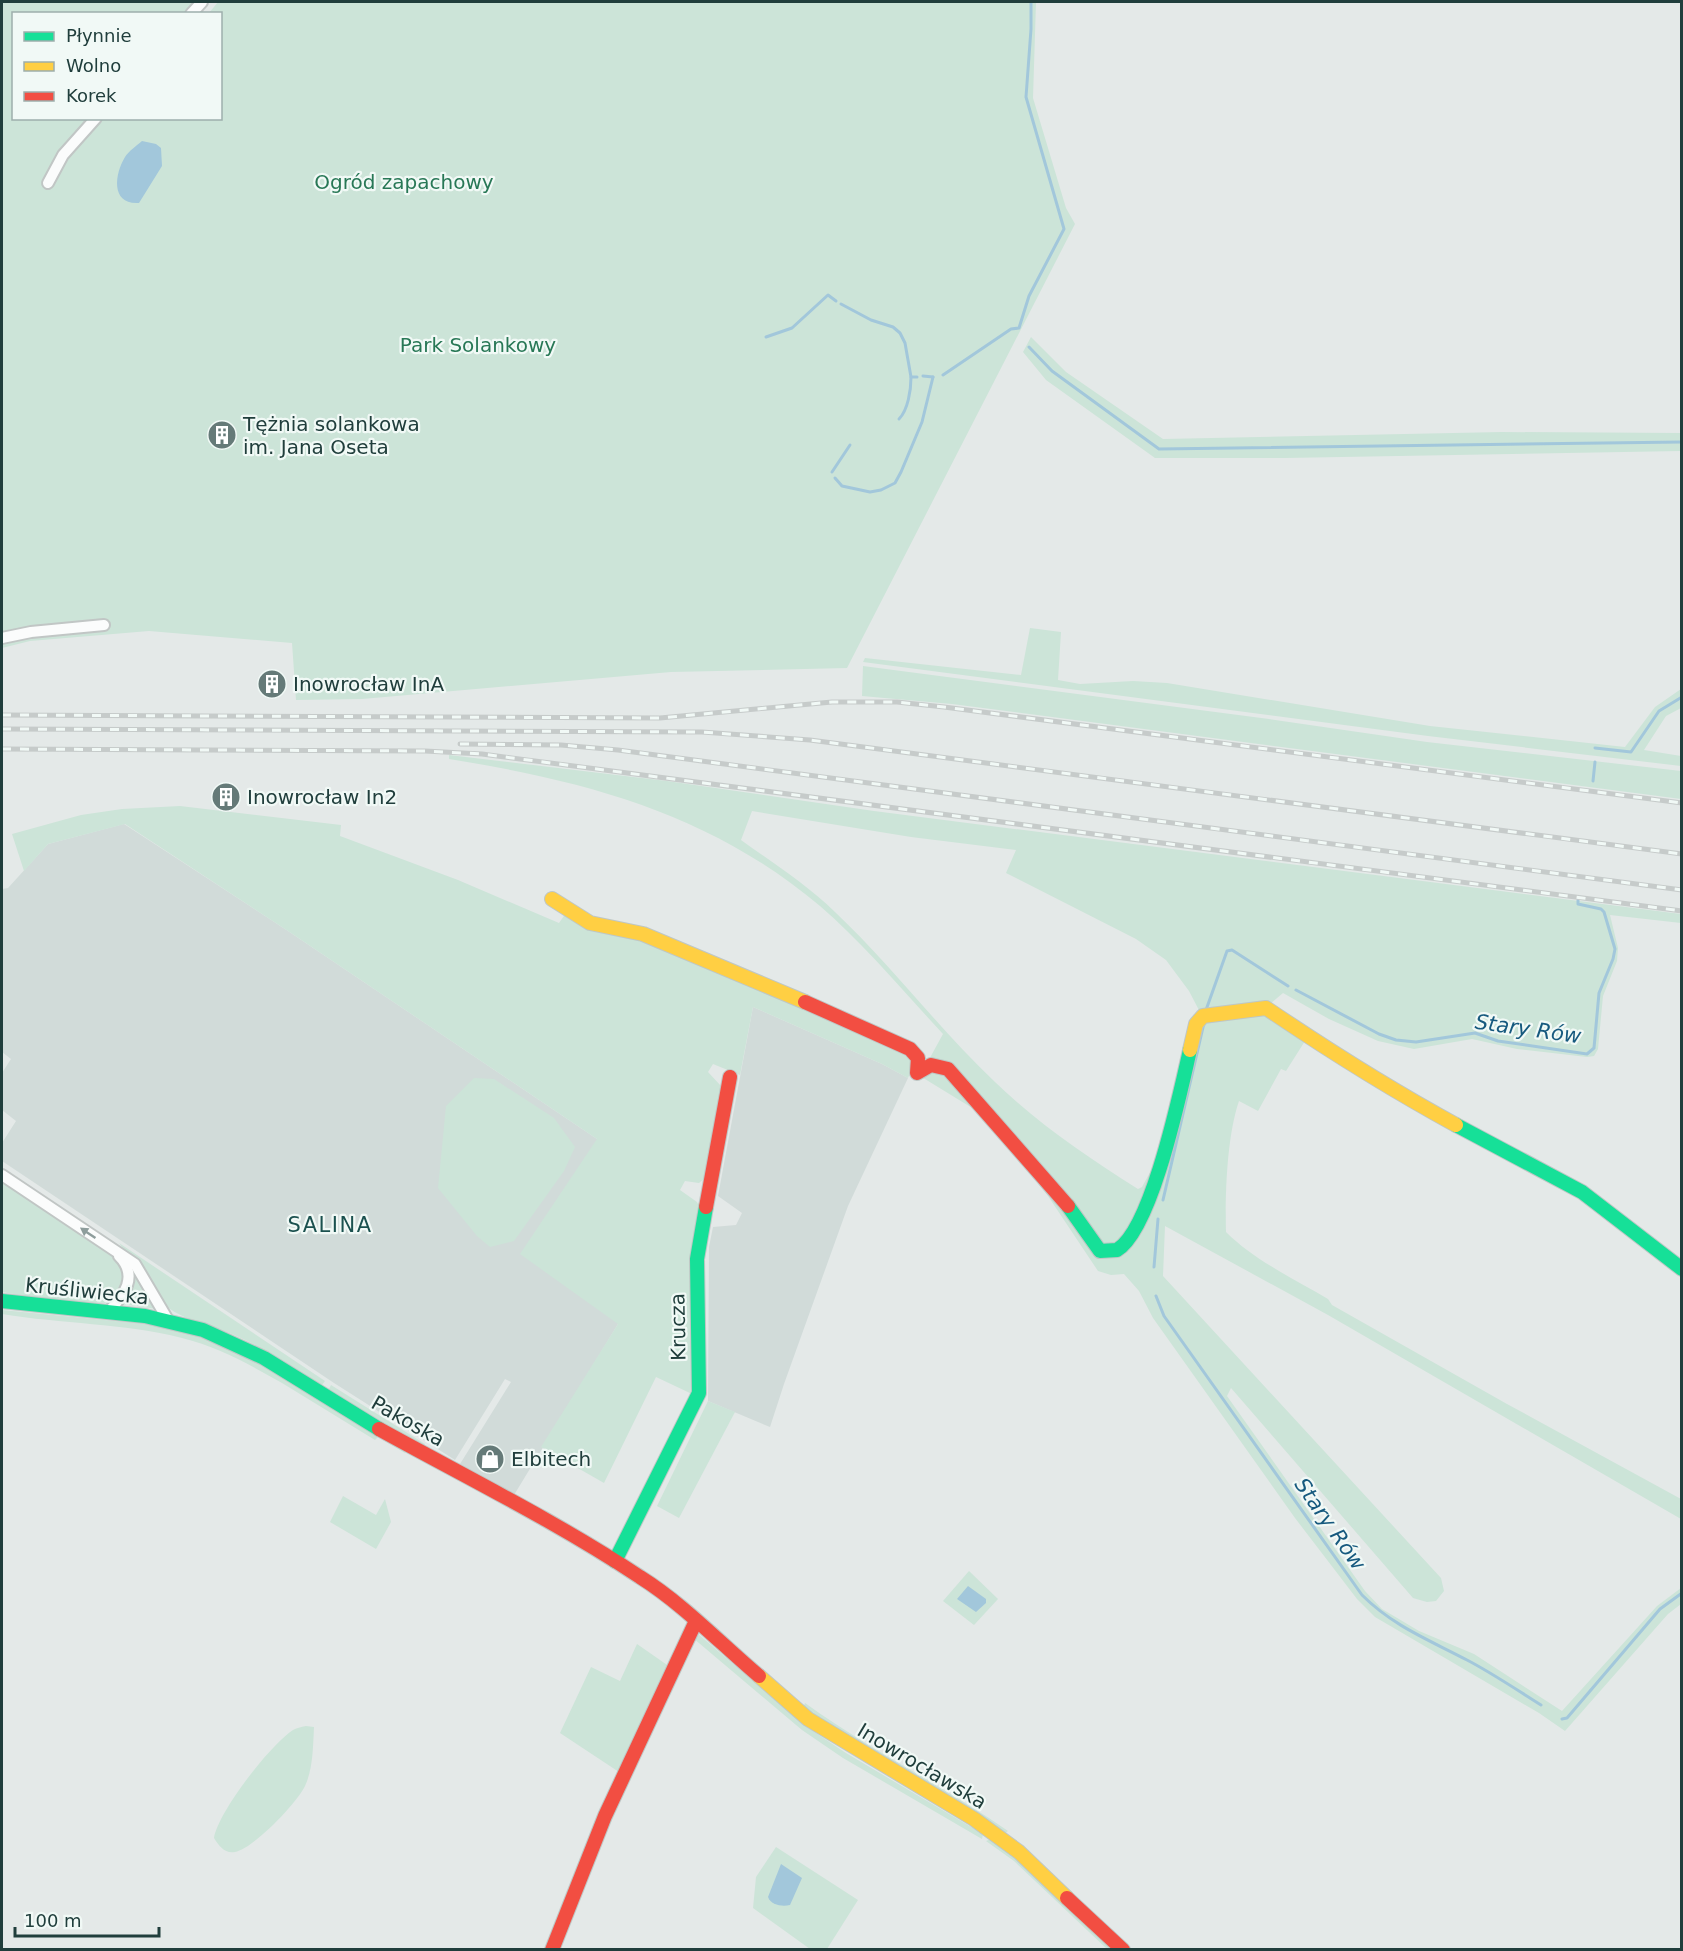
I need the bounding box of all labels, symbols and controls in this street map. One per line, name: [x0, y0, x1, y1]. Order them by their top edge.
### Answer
legend: [12, 12, 222, 120]
text: Płynnie: [66, 25, 132, 46]
text: Wolno: [66, 55, 121, 76]
text: Korek: [66, 85, 117, 106]
park label: Ogród zapachowy: [314, 170, 494, 194]
park label: Park Solankowy: [400, 333, 556, 357]
place label: Tężnia solankowa im. Jana Oseta: [242, 412, 420, 459]
building icon: Tężnia solankowa im. Jana Oseta: [206, 419, 238, 451]
building icon: Inowrocław InA: [256, 668, 288, 700]
place label: Inowrocław InA: [293, 672, 444, 696]
building icon: Inowrocław In2: [210, 781, 242, 813]
place label: Inowrocław In2: [247, 785, 397, 809]
water label: Stary Rów: [1473, 1010, 1583, 1048]
district label: SALINA: [287, 1213, 373, 1237]
one-way arrow: [80, 1228, 96, 1239]
street label: Kruśliwiecka: [24, 1273, 150, 1309]
street label: Krucza: [665, 1293, 691, 1361]
street label: Pakoska: [367, 1390, 449, 1452]
shop icon: Elbitech: [474, 1443, 506, 1475]
place label: Elbitech: [511, 1447, 591, 1471]
water label: Stary Rów: [1290, 1473, 1371, 1575]
street label: Inowrocławska: [853, 1718, 991, 1814]
scale bar: [15, 1900, 159, 1938]
text: 100 m: [24, 1910, 82, 1931]

